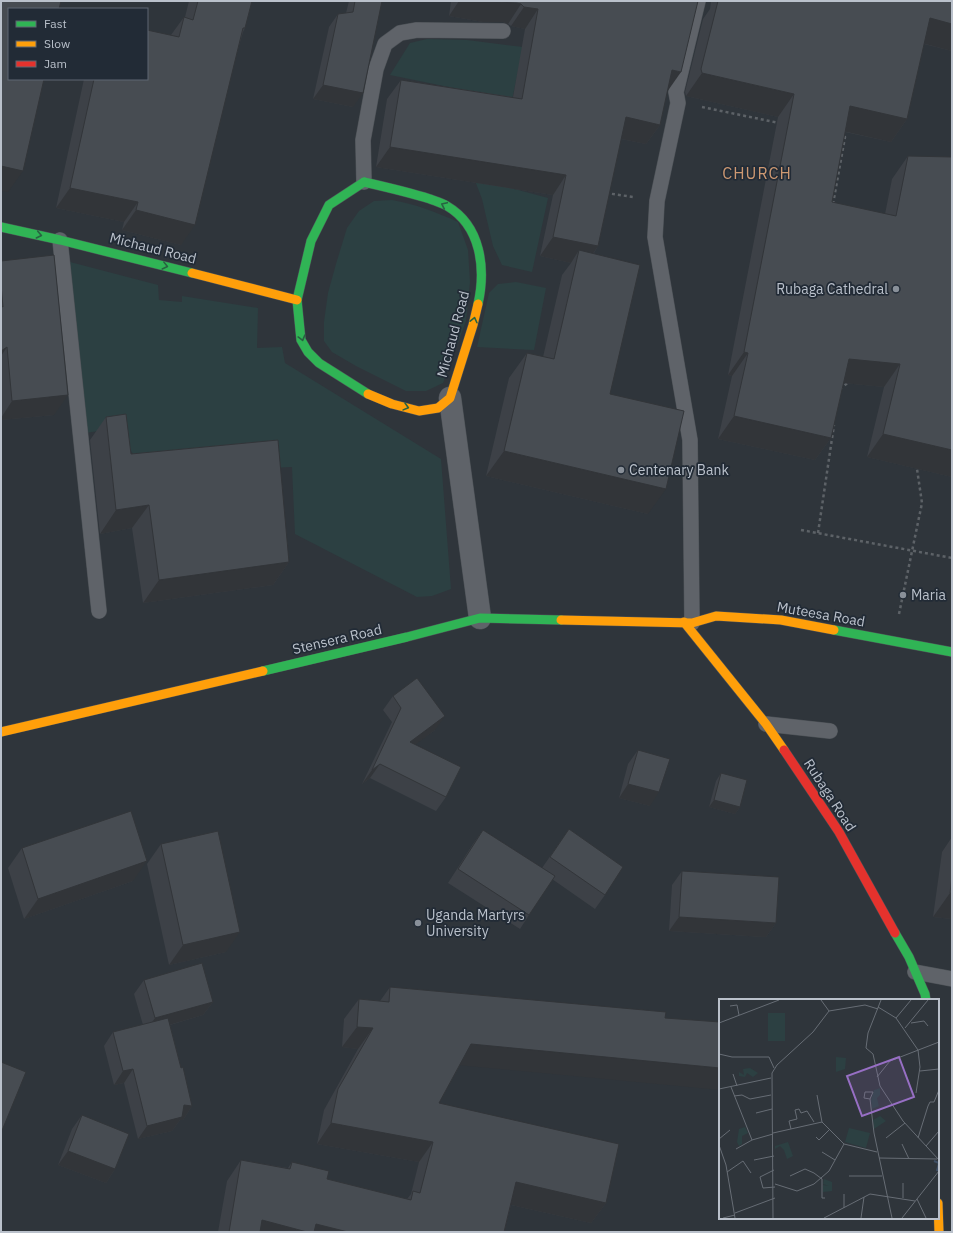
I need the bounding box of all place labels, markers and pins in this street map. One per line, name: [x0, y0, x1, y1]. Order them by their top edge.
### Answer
place label: Rubaga Cathedral: [776, 280, 888, 298]
marker: Rubaga Cathedral: [891, 284, 901, 294]
place label: Centenary Bank: [629, 461, 729, 479]
marker: Centenary Bank: [616, 465, 626, 475]
place label: Maria: [911, 586, 946, 604]
marker: Maria: [898, 590, 908, 600]
place label: Uganda Martyrs University: [426, 906, 525, 940]
marker: Uganda Martyrs University: [413, 918, 423, 928]

